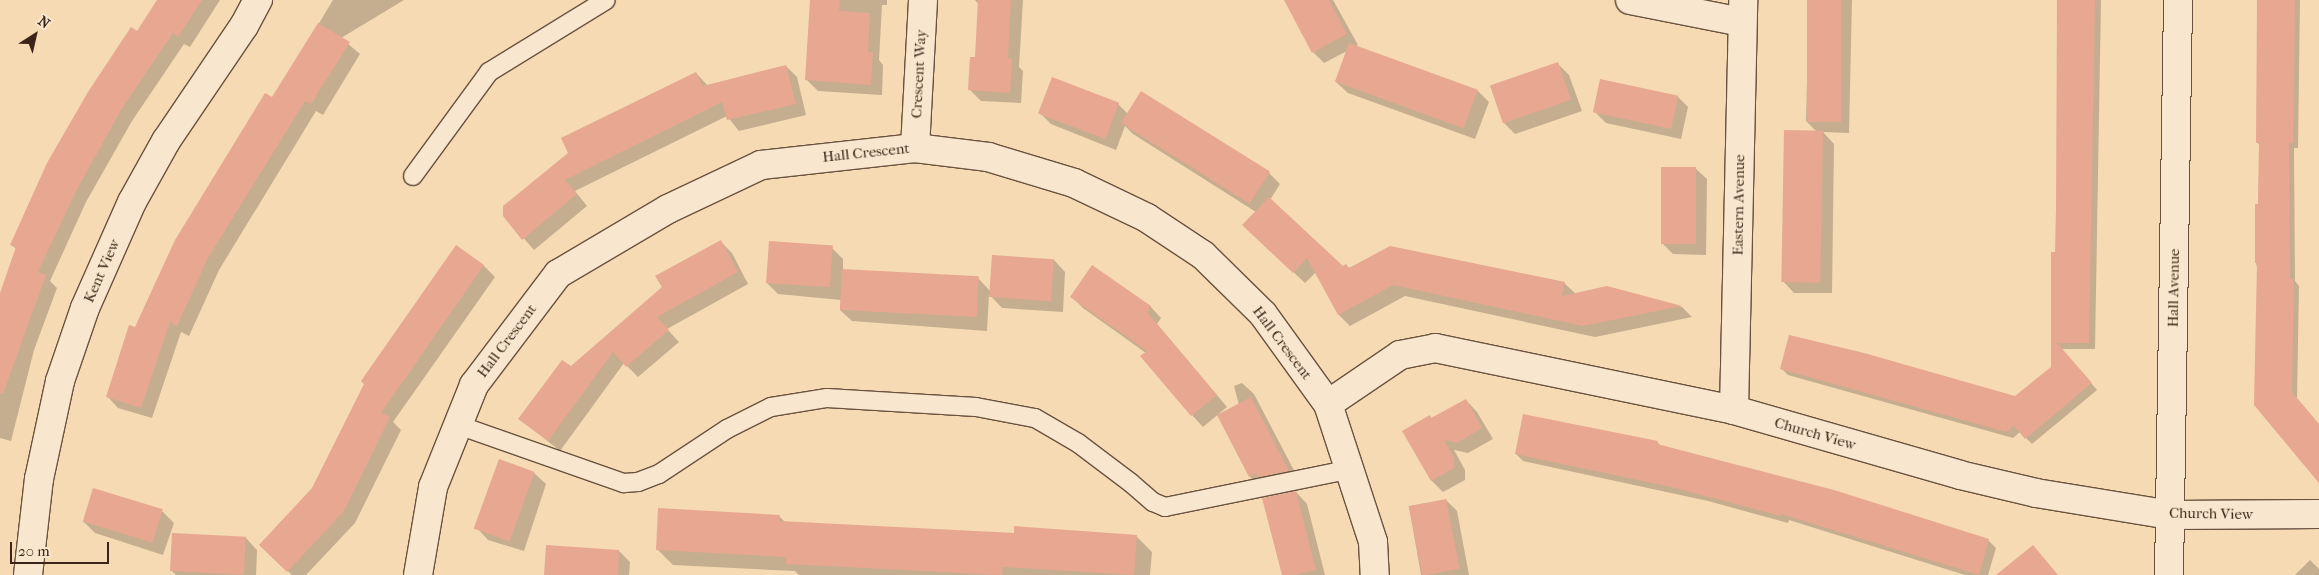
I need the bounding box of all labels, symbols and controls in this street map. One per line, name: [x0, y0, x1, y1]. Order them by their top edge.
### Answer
north arrow: [10, 10, 60, 60]
text: N: [35, 12, 53, 32]
street label: Crescent Way: [908, 29, 930, 119]
street label: Hall Crescent: [822, 139, 910, 167]
street label: Eastern Avenue: [1729, 154, 1749, 256]
street label: Kent View: [80, 236, 124, 306]
street label: Hall Avenue: [2164, 248, 2184, 328]
street label: Hall Crescent: [473, 301, 541, 381]
street label: Hall Crescent: [1248, 303, 1316, 383]
street label: Church View: [1772, 414, 1858, 454]
street label: Church View: [2169, 504, 2253, 524]
scale bar: [12, 532, 111, 564]
text: 20 m: [18, 542, 50, 560]

